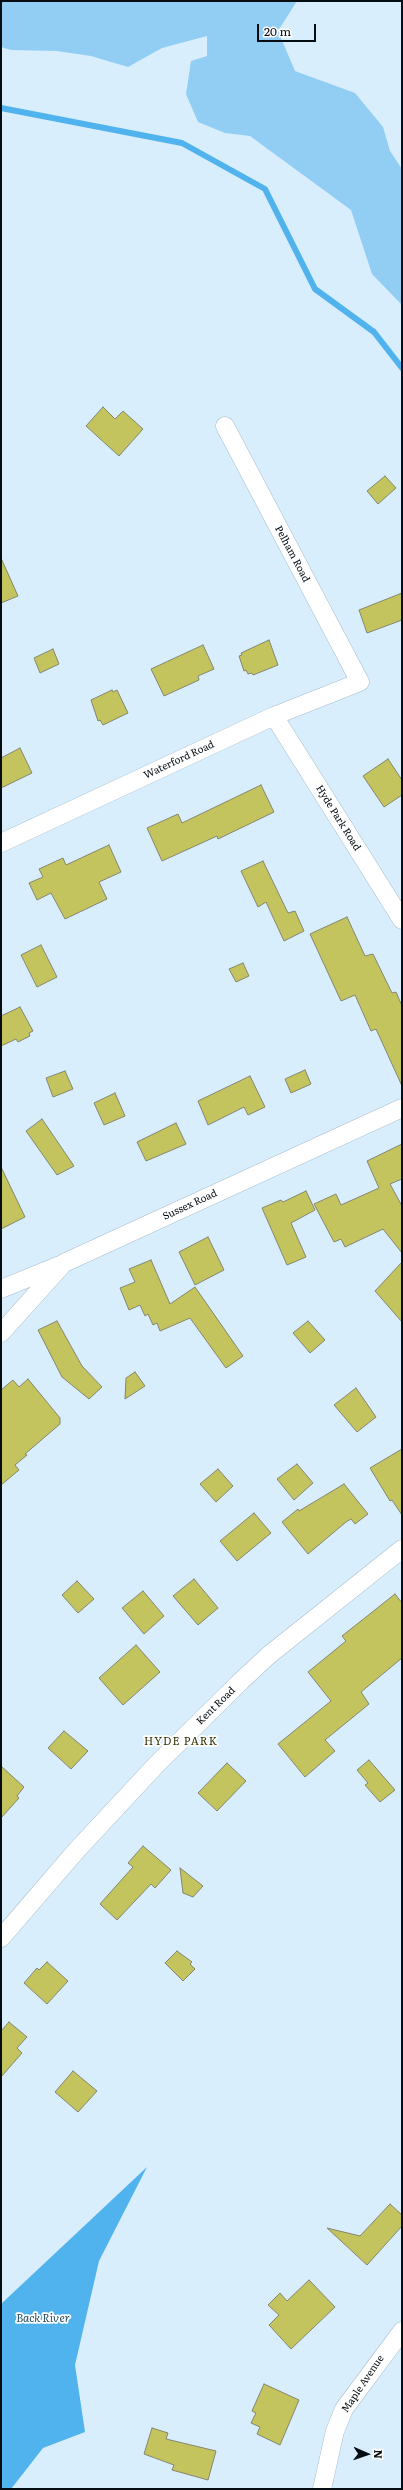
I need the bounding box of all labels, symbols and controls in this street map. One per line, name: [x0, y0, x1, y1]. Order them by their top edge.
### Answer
scale bar: [259, 16, 318, 42]
text: 20 m: [264, 22, 291, 40]
street label: Pelham Road: [272, 524, 312, 584]
street label: Waterford Road: [142, 738, 216, 782]
street label: Hyde Park Road: [313, 783, 363, 853]
street label: Sussex Road: [161, 1187, 219, 1223]
street label: Kent Road: [194, 1685, 238, 1727]
district label: HYDE PARK: [144, 1735, 218, 1749]
water label: Back River: [16, 2312, 70, 2326]
street label: Maple Avenue: [339, 2353, 387, 2415]
north arrow: [347, 2434, 387, 2474]
text: N: [371, 2450, 387, 2459]

